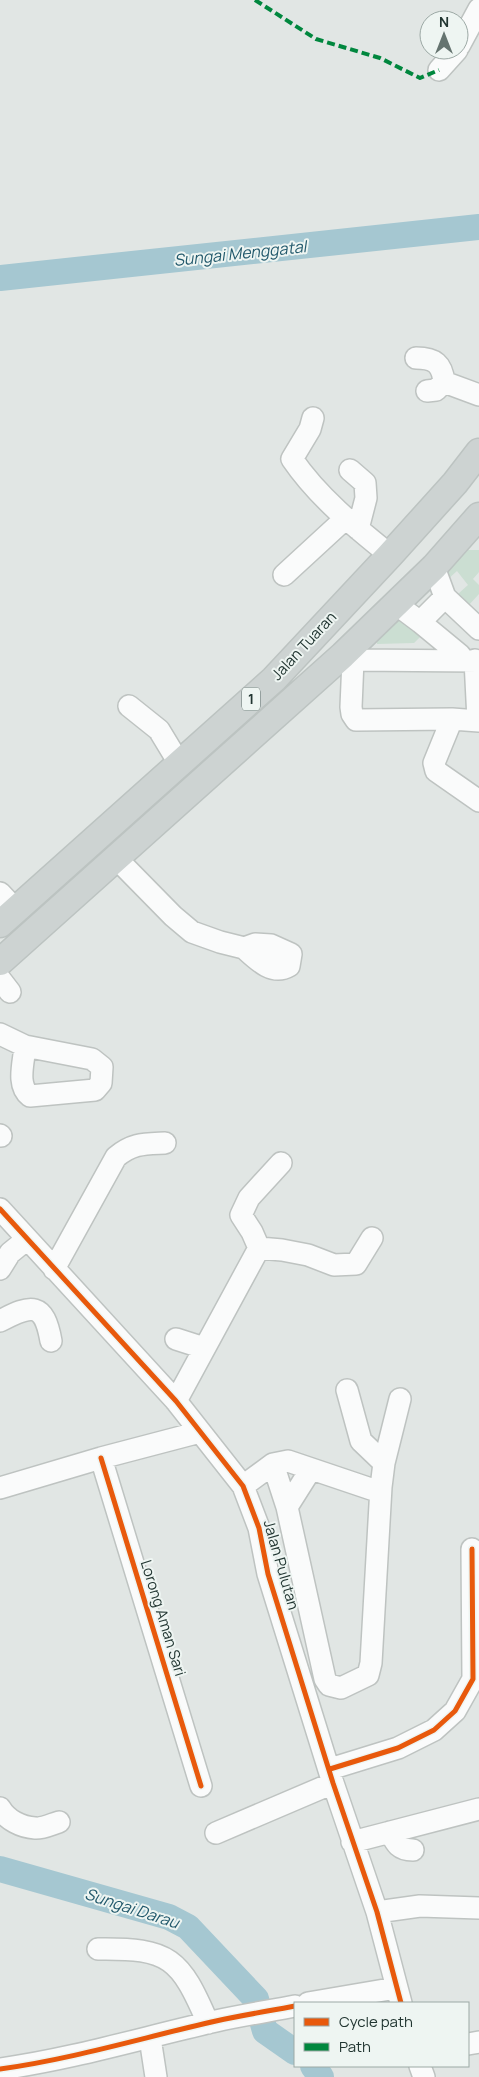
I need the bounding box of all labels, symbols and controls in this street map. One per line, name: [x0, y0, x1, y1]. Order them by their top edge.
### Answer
north arrow: [419, 10, 469, 60]
text: N: [439, 12, 449, 31]
water label: Sungai Menggatal: [173, 235, 310, 271]
street label: Jalan Tuaran: [266, 607, 341, 685]
road number: 1: [242, 688, 260, 711]
street label: Jalan Pulutan: [259, 1517, 304, 1612]
street label: Lorong Aman Sari: [136, 1557, 191, 1678]
water label: Sungai Darau: [82, 1882, 183, 1934]
legend: [294, 2002, 469, 2067]
text: Cycle path: [339, 2011, 413, 2032]
text: Path: [339, 2036, 371, 2057]

